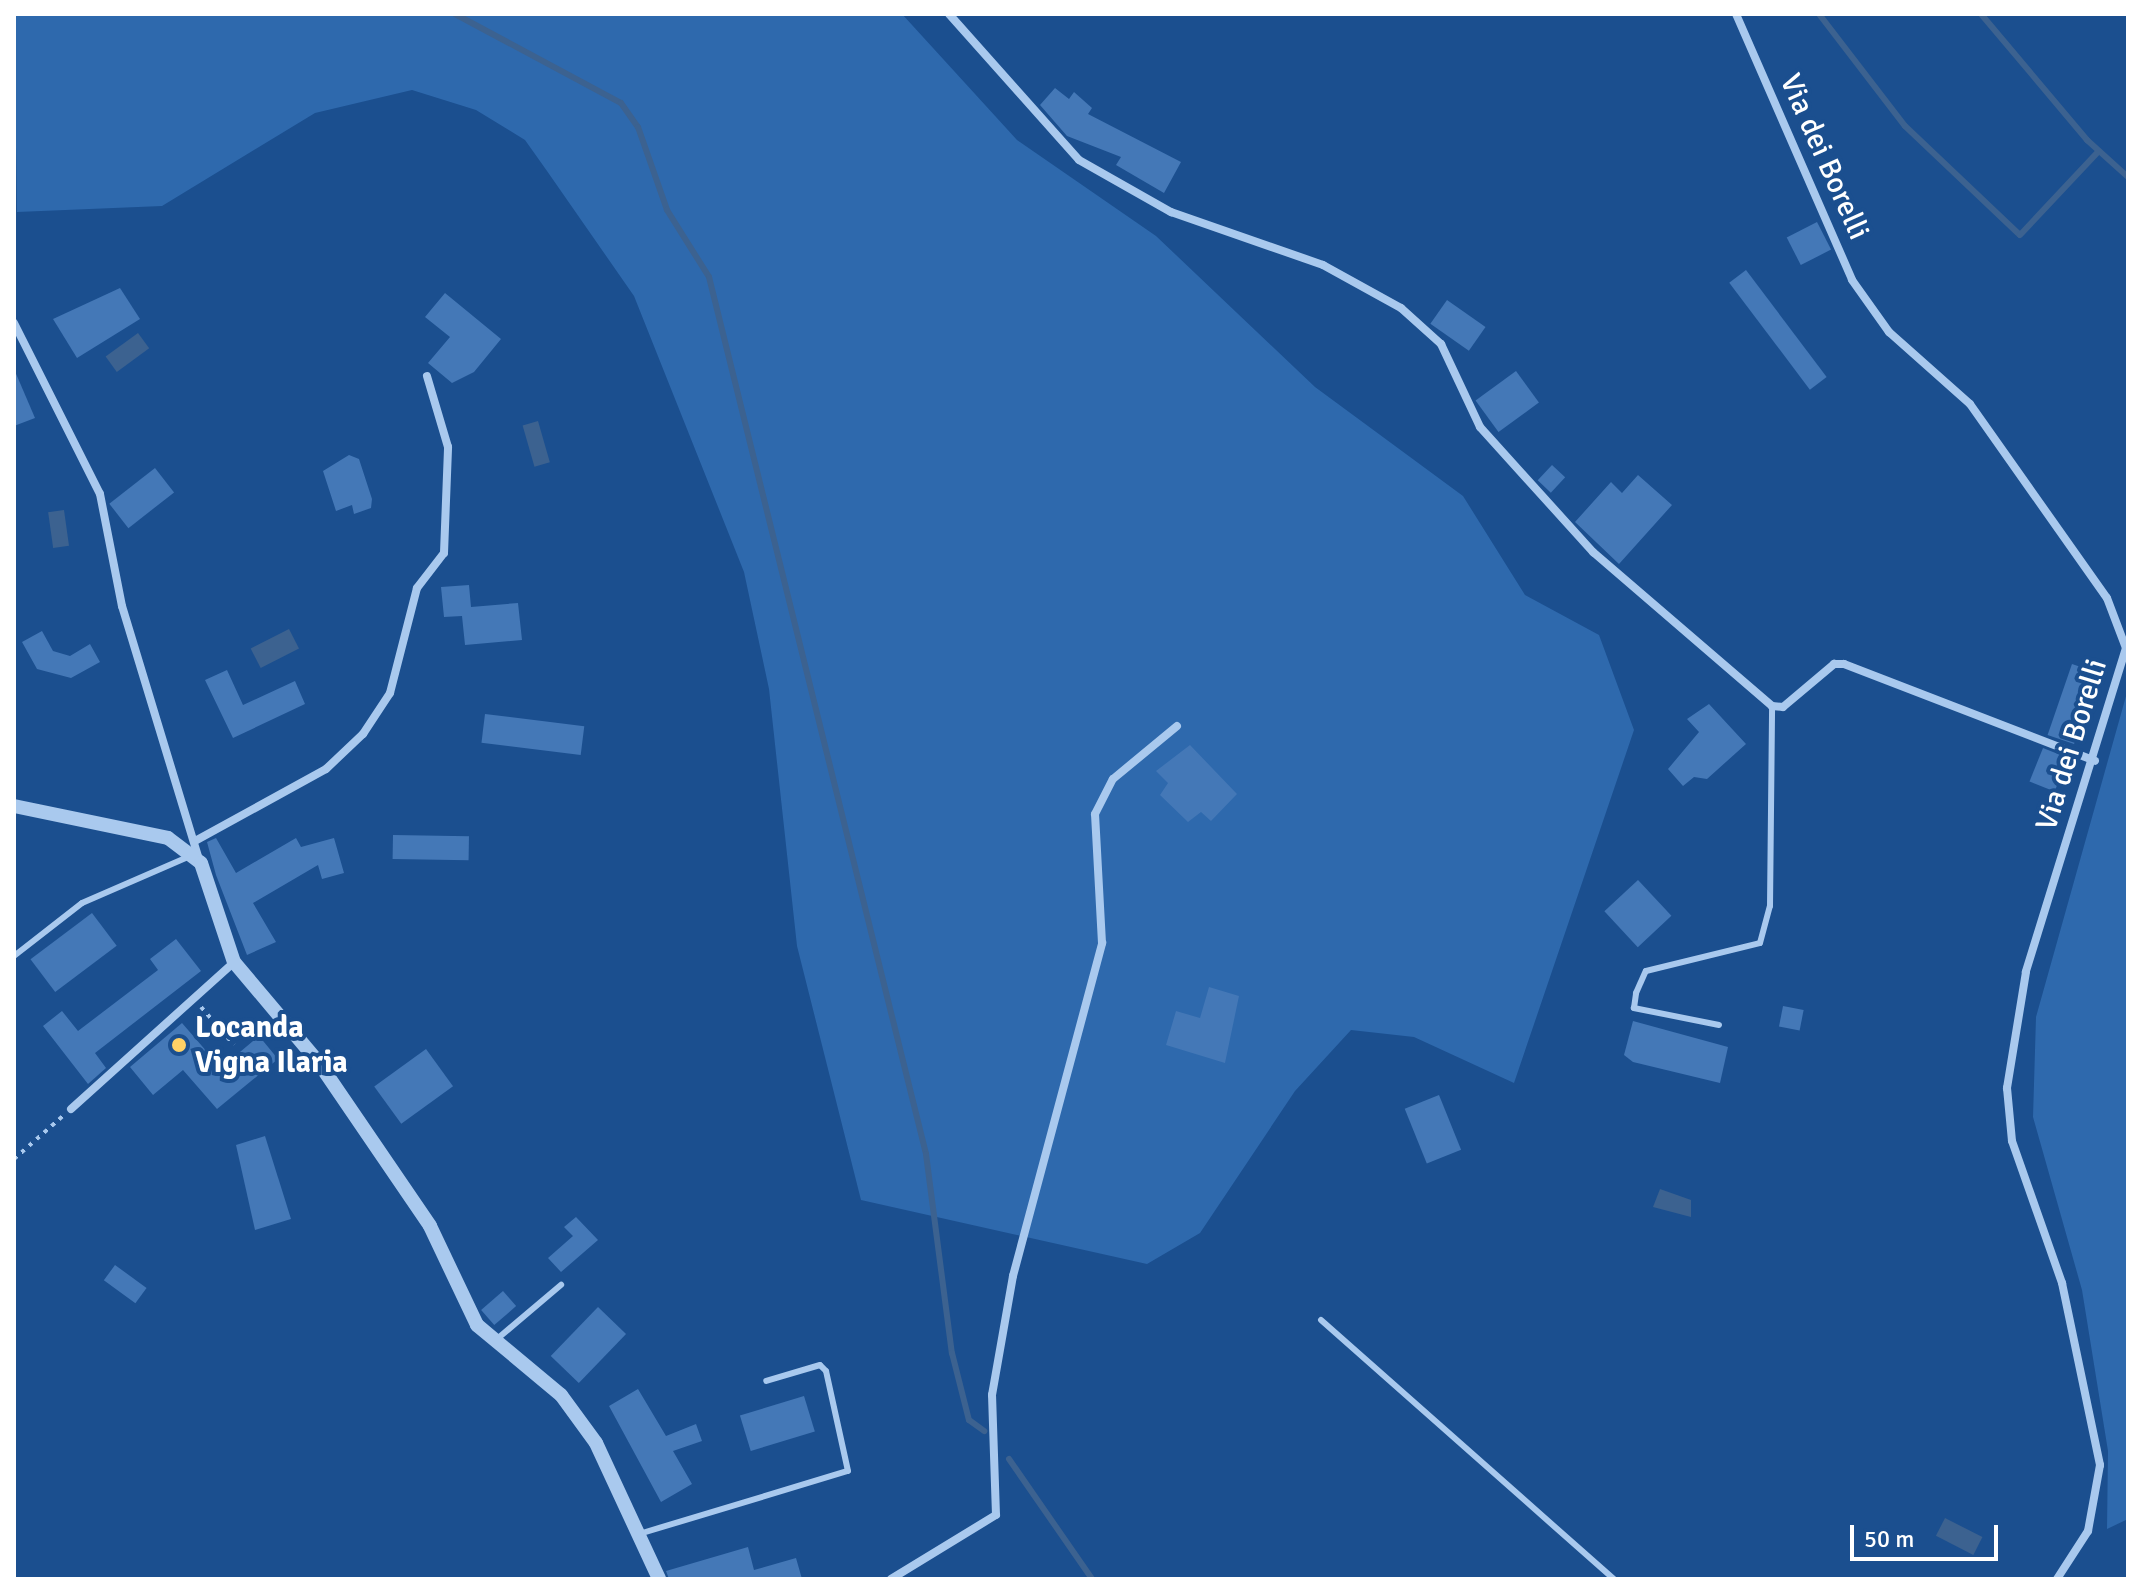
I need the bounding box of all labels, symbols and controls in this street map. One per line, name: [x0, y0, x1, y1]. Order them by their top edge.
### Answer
street label: Via dei Borelli: [1771, 69, 1877, 245]
street label: Via dei Borelli: [2029, 655, 2115, 835]
place label: Locanda Vigna Ilaria: [195, 1010, 348, 1080]
marker: Locanda Vigna Ilaria: [170, 1036, 188, 1054]
scale bar: [1854, 1509, 2002, 1559]
text: 50 m: [1864, 1524, 1914, 1554]

